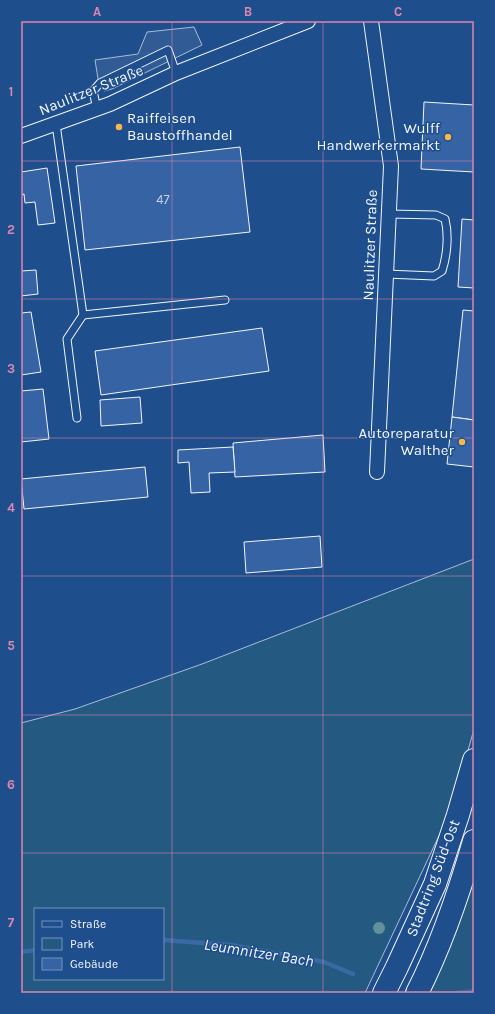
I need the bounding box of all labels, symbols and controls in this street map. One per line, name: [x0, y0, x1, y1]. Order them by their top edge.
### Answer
text: A: [93, 4, 101, 19]
text: B: [244, 4, 252, 19]
text: C: [394, 4, 402, 19]
street label: Naulitzer Straße: [36, 61, 146, 119]
text: 1: [9, 84, 13, 99]
place label: Raiffeisen Baustoffhandel: [127, 109, 233, 144]
place label: Wulff Handwerkermarkt: [316, 119, 441, 154]
marker: Raiffeisen Baustoffhandel: [114, 122, 124, 132]
marker: Wulff Handwerkermarkt: [443, 132, 453, 142]
street label: Naulitzer Straße: [359, 189, 381, 301]
house number: 47: [156, 192, 170, 207]
text: 2: [7, 222, 15, 237]
text: 3: [7, 361, 15, 376]
place label: Autoreparatur Walther: [358, 424, 455, 459]
marker: Autoreparatur Walther: [457, 437, 467, 447]
text: 4: [7, 500, 15, 515]
text: 5: [7, 638, 15, 653]
text: 6: [7, 777, 15, 792]
street label: Stadtring Süd-Ost: [402, 817, 464, 939]
legend: [34, 908, 164, 980]
text: 7: [8, 915, 15, 930]
text: Straße: [70, 917, 106, 931]
water label: Leumnitzer Bach: [203, 934, 315, 971]
text: Park: [70, 937, 95, 951]
text: Gebäude: [70, 957, 118, 971]

